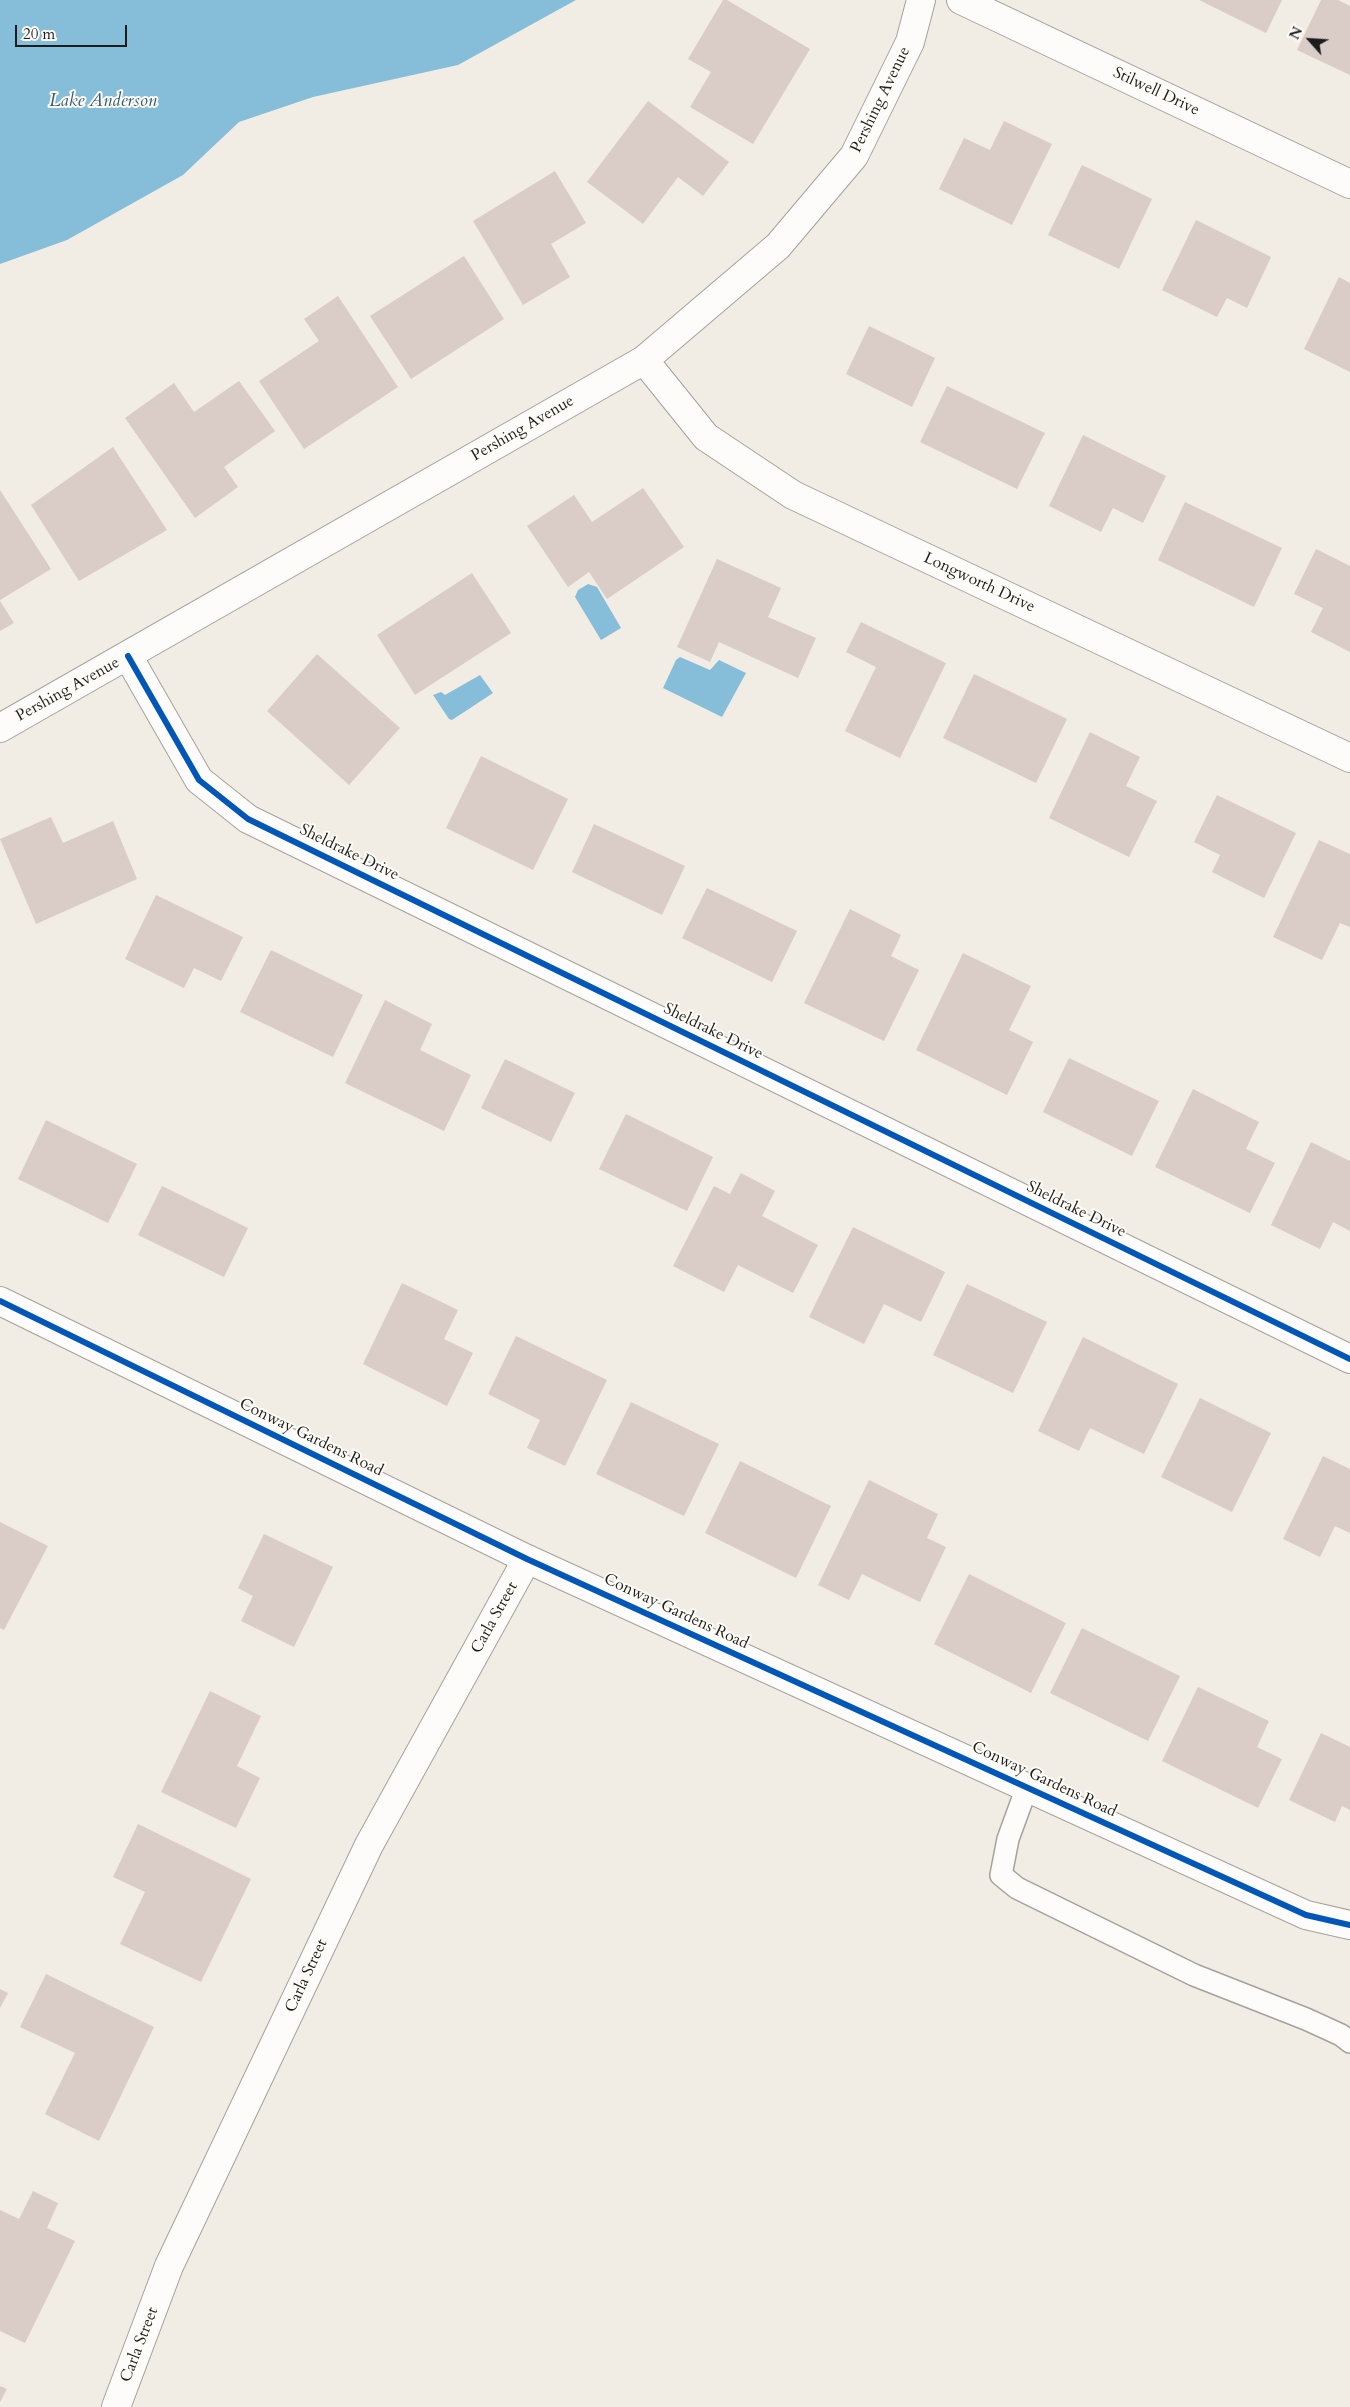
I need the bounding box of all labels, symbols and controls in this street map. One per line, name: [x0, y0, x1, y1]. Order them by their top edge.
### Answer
scale bar: [18, 15, 130, 47]
north arrow: [1285, 15, 1335, 65]
text: 20 m: [23, 24, 55, 44]
text: N: [1285, 24, 1307, 43]
street label: Pershing Avenue: [847, 44, 915, 156]
street label: Stilwell Drive: [1110, 64, 1202, 120]
water label: Lake Anderson: [49, 91, 157, 113]
street label: Pershing Avenue: [468, 392, 578, 466]
street label: Longworth Drive: [920, 549, 1038, 617]
street label: Pershing Avenue: [13, 654, 123, 726]
street label: Sheldrake Drive: [296, 821, 402, 885]
street label: Sheldrake Drive: [660, 1000, 766, 1064]
street label: Sheldrake Drive: [1023, 1178, 1129, 1242]
street label: Conway Gardens Road: [236, 1395, 386, 1481]
street label: Conway Gardens Road: [601, 1570, 751, 1654]
street label: Carla Street: [468, 1579, 522, 1657]
street label: Conway Gardens Road: [969, 1738, 1119, 1822]
street label: Carla Street: [282, 1936, 332, 2016]
street label: Carla Street: [117, 2305, 163, 2385]

